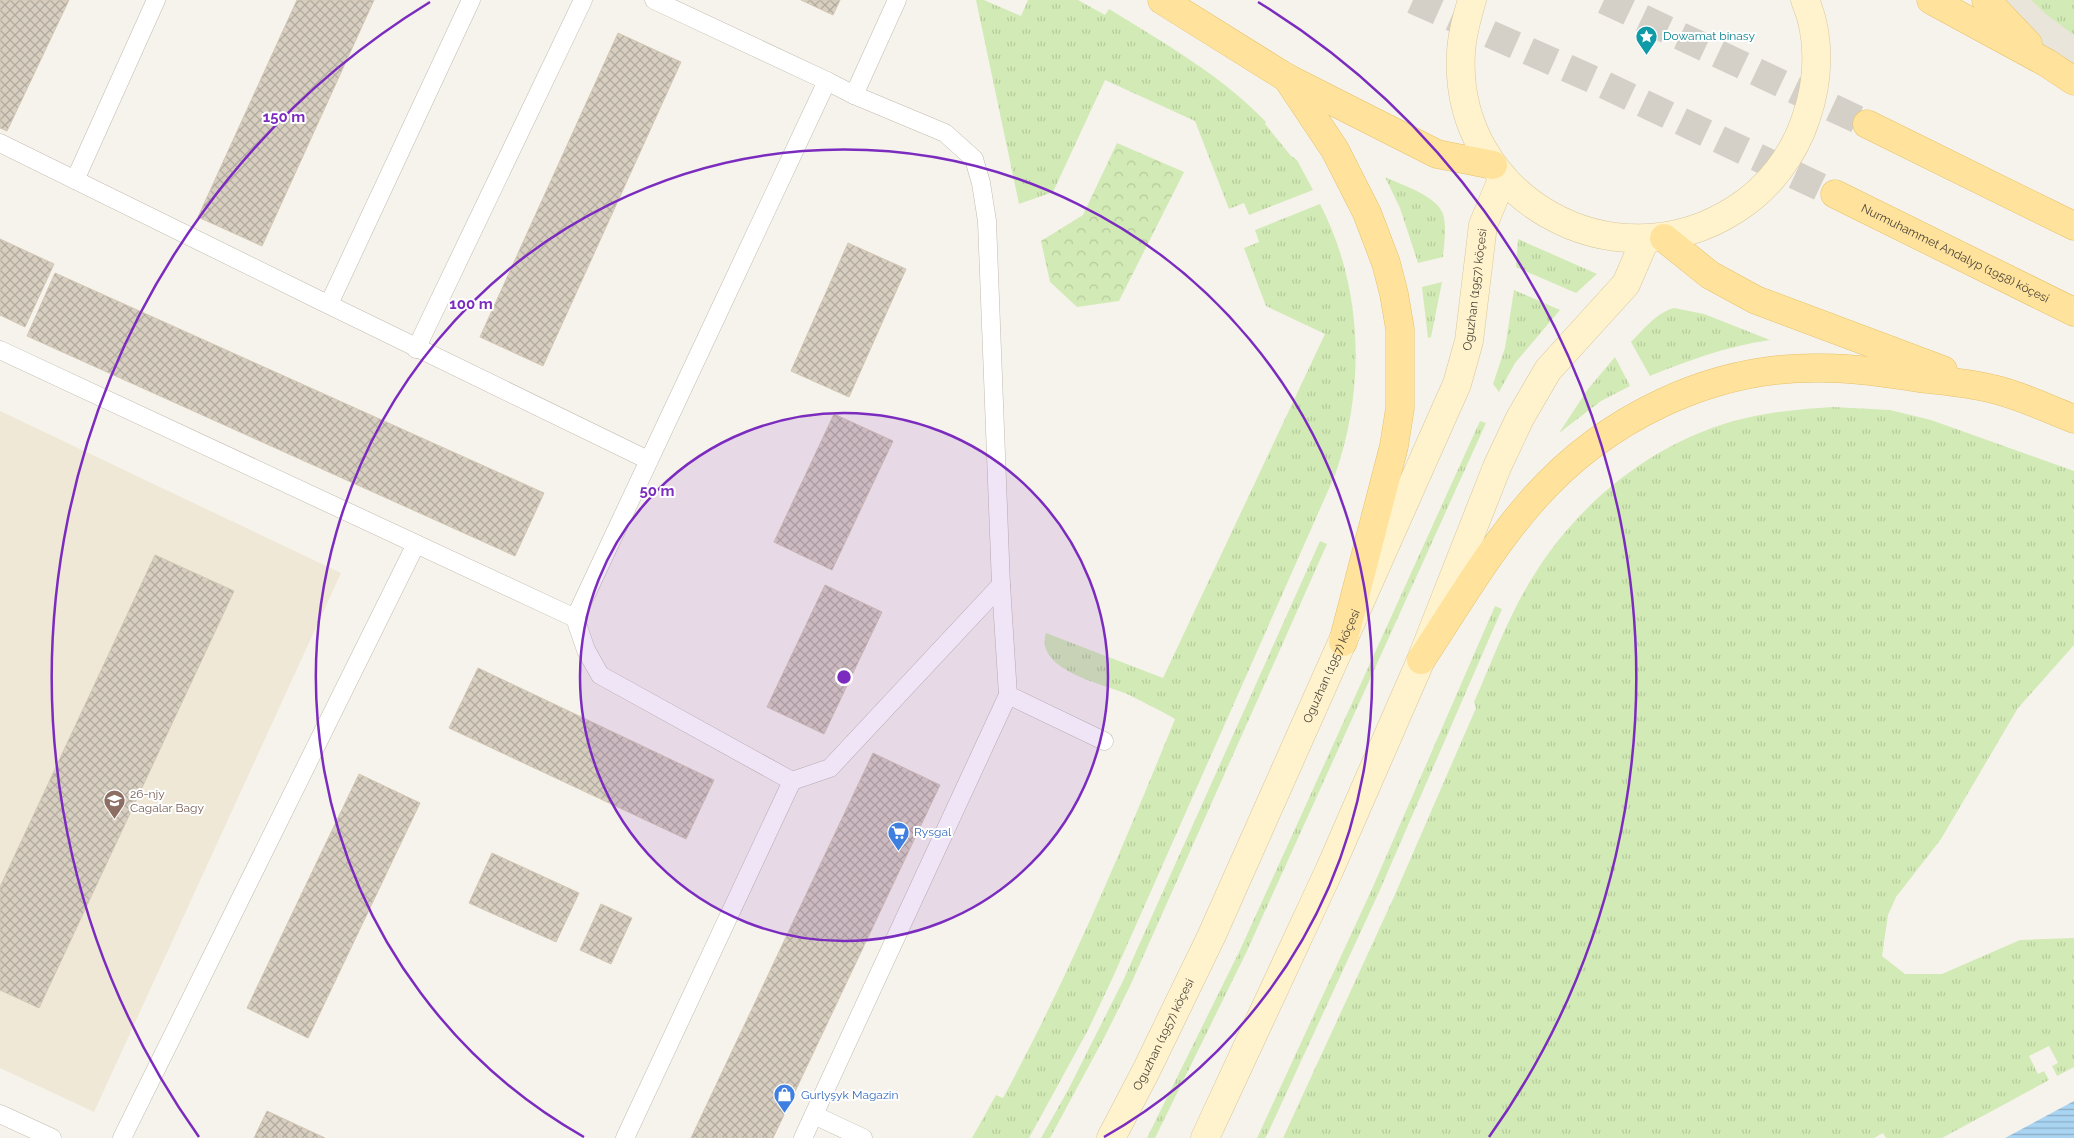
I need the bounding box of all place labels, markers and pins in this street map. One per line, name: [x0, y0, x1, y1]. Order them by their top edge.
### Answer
place icon: Dowamat binasy: [1635, 24, 1659, 55]
place label: Dowamat binasy: [1663, 29, 1755, 43]
centre of rings: [835, 668, 853, 686]
place label: 26-njy Cagalar Bagy: [130, 787, 204, 815]
school or university icon: 26-njy Cagalar Bagy: [102, 789, 126, 820]
supermarket icon: Rysgal: [886, 820, 910, 851]
place label: Rysgal: [914, 825, 952, 839]
shop icon: Gurlyşyk Magazin: [773, 1083, 797, 1114]
place label: Gurlyşyk Magazin: [801, 1088, 898, 1102]

